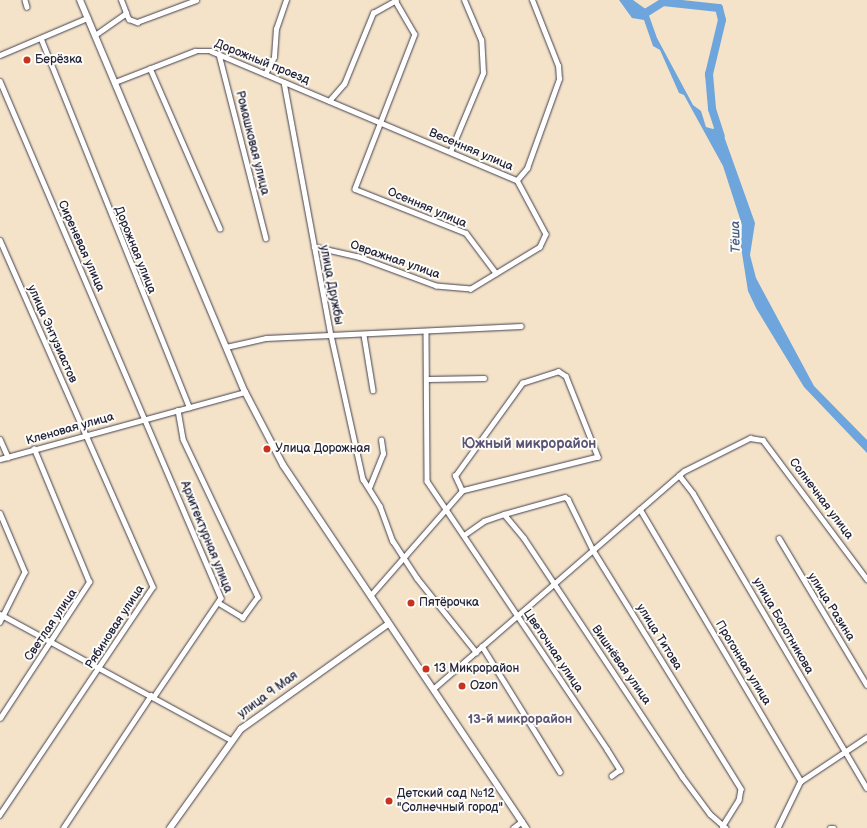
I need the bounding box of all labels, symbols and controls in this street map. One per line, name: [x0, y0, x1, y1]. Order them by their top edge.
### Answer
street label: Дорожный проезд: [212, 36, 312, 88]
place label: Берёзка: [35, 53, 82, 67]
marker: Берёзка: [22, 55, 32, 65]
street label: Ромашковая улица: [232, 89, 272, 197]
street label: Весенняя улица: [427, 126, 515, 174]
street label: Осенняя улица: [385, 185, 469, 231]
street label: Сиреневая улица: [54, 198, 108, 294]
street label: Дорожная улица: [111, 204, 159, 296]
water label: Тёша: [728, 221, 744, 253]
street label: Овражная улица: [348, 238, 442, 282]
street label: улица Дружбы: [316, 244, 346, 326]
street label: улица Энтузиастов: [24, 283, 80, 385]
street label: Кленовая улица: [24, 410, 116, 448]
district label: Южный микрорайон: [462, 436, 596, 452]
place label: Улица Дорожная: [275, 442, 370, 456]
marker: Улица Дорожная: [262, 444, 272, 454]
street label: Солнечная улица: [786, 456, 856, 542]
street label: Архитектурная улица: [177, 479, 235, 595]
street label: улица Разина: [804, 570, 858, 644]
street label: улица Болотникова: [750, 575, 816, 677]
street label: Рябиновая улица: [83, 582, 147, 672]
street label: Светлая улица: [22, 586, 80, 664]
place label: Пятёрочка: [419, 596, 479, 610]
marker: Пятёрочка: [406, 598, 416, 608]
street label: улица Титова: [633, 601, 685, 673]
street label: Цветочная улица: [520, 607, 586, 695]
street label: Прогонная улица: [712, 618, 774, 708]
street label: Вишнёвая улица: [588, 623, 654, 707]
place label: 13 Микрорайон: [434, 662, 519, 676]
marker: 13 Микрорайон: [421, 664, 431, 674]
street label: улица 9 Мая: [235, 668, 301, 722]
place label: Ozon: [470, 679, 498, 693]
marker: Ozon: [457, 681, 467, 691]
district label: 13-й микрорайон: [468, 711, 572, 727]
place label: Детский сад №12 "Солнечный город": [397, 787, 503, 815]
marker: Детский сад №12 "Солнечный город": [384, 796, 394, 806]

